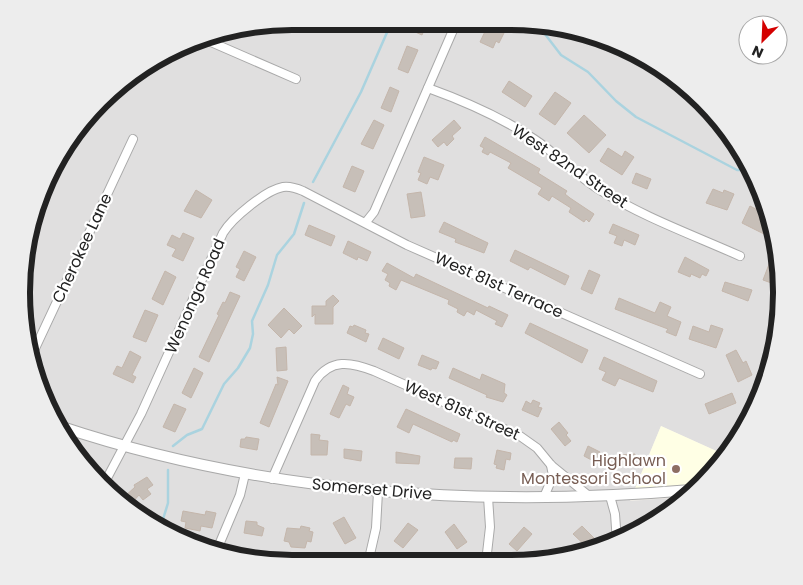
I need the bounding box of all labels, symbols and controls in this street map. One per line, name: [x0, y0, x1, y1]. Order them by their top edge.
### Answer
north arrow: [738, 15, 788, 65]
text: N: [749, 41, 767, 63]
street label: West 82nd Street: [507, 119, 633, 214]
street label: Cherokee Lane: [46, 189, 118, 307]
street label: Wenonga Road: [159, 235, 231, 357]
street label: West 81st Terrace: [431, 246, 567, 324]
street label: West 81st Street: [400, 374, 524, 446]
place label: Highlawn Montessori School: [521, 449, 666, 490]
marker: Highlawn Montessori School: [670, 463, 682, 475]
street label: Somerset Drive: [311, 472, 433, 506]

